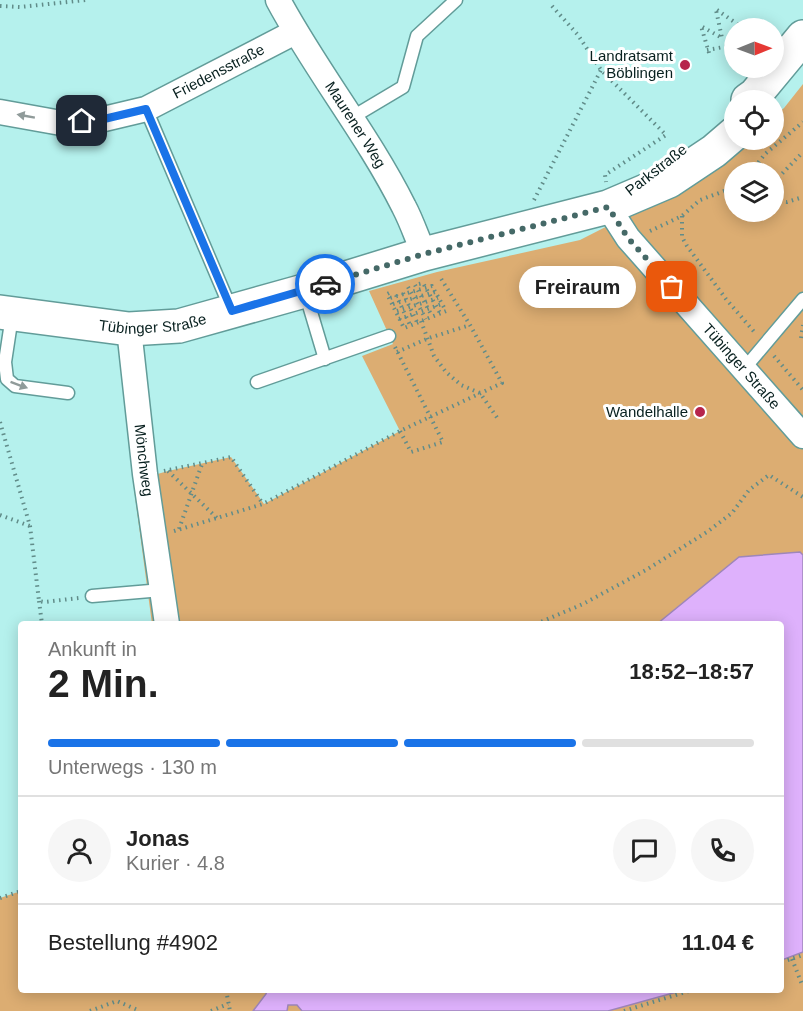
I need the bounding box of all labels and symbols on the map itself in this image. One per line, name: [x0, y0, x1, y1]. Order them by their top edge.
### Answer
north arrow: [724, 18, 784, 78]
street label: Friedensstraße: [170, 40, 267, 102]
place label: Landratsamt Böblingen: [590, 47, 674, 81]
marker: Landratsamt Böblingen: [678, 58, 692, 72]
street label: Maurener Weg: [322, 78, 390, 171]
pin: [56, 95, 107, 146]
one-way arrow: [17, 111, 36, 120]
street label: Parkstraße: [622, 140, 690, 199]
courier: [295, 254, 355, 314]
pin: [646, 261, 697, 312]
callout: Freiraum: [519, 266, 636, 308]
street label: Tübinger Straße: [98, 310, 208, 337]
street label: Tübinger Straße: [699, 320, 784, 412]
one-way arrow: [11, 381, 29, 390]
place label: Wandelhalle: [606, 403, 688, 420]
marker: Wandelhalle: [693, 405, 707, 419]
street label: Mönchweg: [132, 423, 157, 497]

